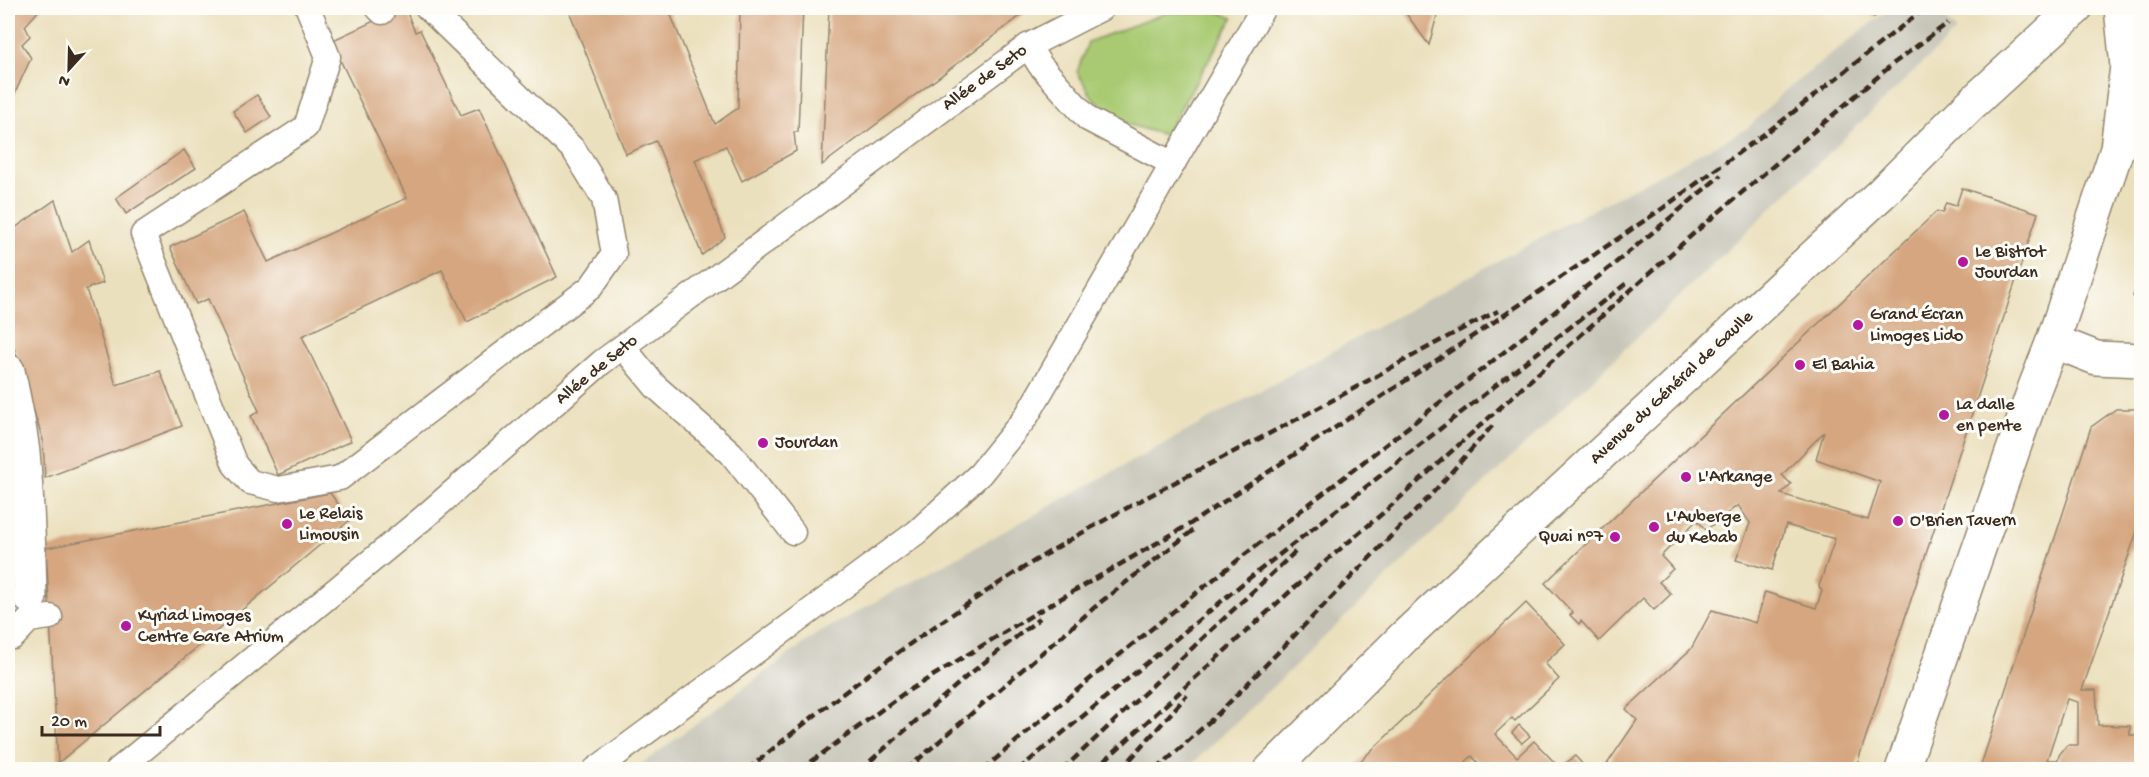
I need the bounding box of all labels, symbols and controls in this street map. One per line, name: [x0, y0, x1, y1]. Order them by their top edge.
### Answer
north arrow: [39, 39, 99, 99]
street label: Allée de Seto: [938, 40, 1032, 116]
text: N: [56, 69, 73, 90]
place label: Le Bistrot Jourdan: [1975, 242, 2047, 284]
marker: Le Bistrot Jourdan: [1956, 255, 1970, 269]
place label: Grand Écran Limoges Lido: [1870, 305, 1964, 347]
street label: Avenue du Général de Gaulle: [1586, 306, 1759, 469]
marker: Grand Écran Limoges Lido: [1851, 318, 1865, 332]
street label: Allée de Seto: [552, 330, 642, 410]
place label: El Bahia: [1812, 355, 1875, 376]
marker: El Bahia: [1793, 358, 1807, 372]
place label: La dalle en pente: [1956, 395, 2022, 437]
marker: La dalle en pente: [1937, 408, 1951, 422]
place label: Jourdan: [775, 433, 838, 454]
marker: Jourdan: [756, 436, 770, 450]
place label: L'Arkange: [1698, 467, 1773, 488]
marker: L'Arkange: [1679, 470, 1693, 484]
place label: Le Relais Limousin: [299, 504, 364, 546]
place label: L'Auberge du Kebab: [1666, 507, 1742, 549]
place label: O'Brien Tavern: [1910, 511, 2017, 532]
marker: O'Brien Tavern: [1891, 514, 1905, 528]
marker: Le Relais Limousin: [280, 517, 294, 531]
marker: L'Auberge du Kebab: [1647, 520, 1661, 534]
place label: Quai n°7: [1538, 527, 1604, 548]
marker: Quai n°7: [1608, 530, 1622, 544]
place label: Kyriad Limoges Centre Gare Atrium: [138, 606, 284, 648]
marker: Kyriad Limoges Centre Gare Atrium: [119, 619, 133, 633]
scale bar: [42, 699, 160, 737]
text: 20 m: [51, 712, 87, 733]

